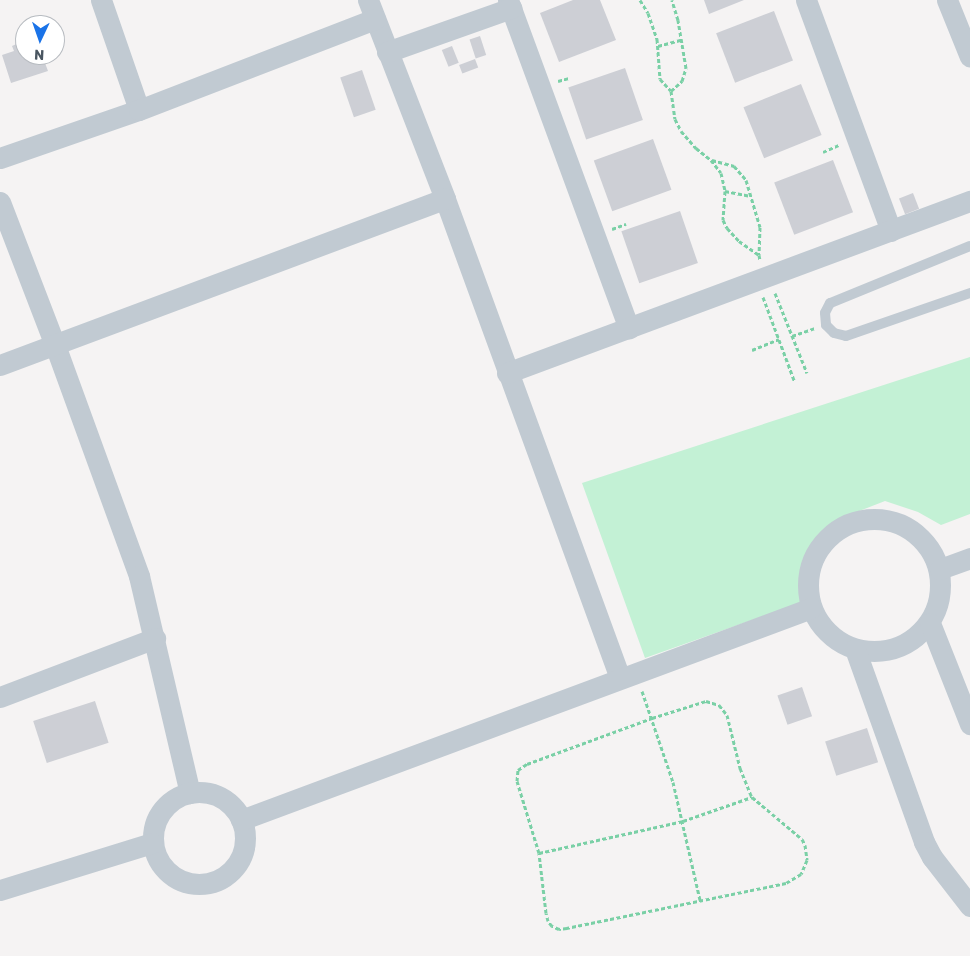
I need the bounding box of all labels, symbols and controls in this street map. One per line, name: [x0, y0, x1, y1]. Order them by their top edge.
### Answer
north arrow: [15, 15, 65, 65]
text: N: [34, 46, 45, 63]

